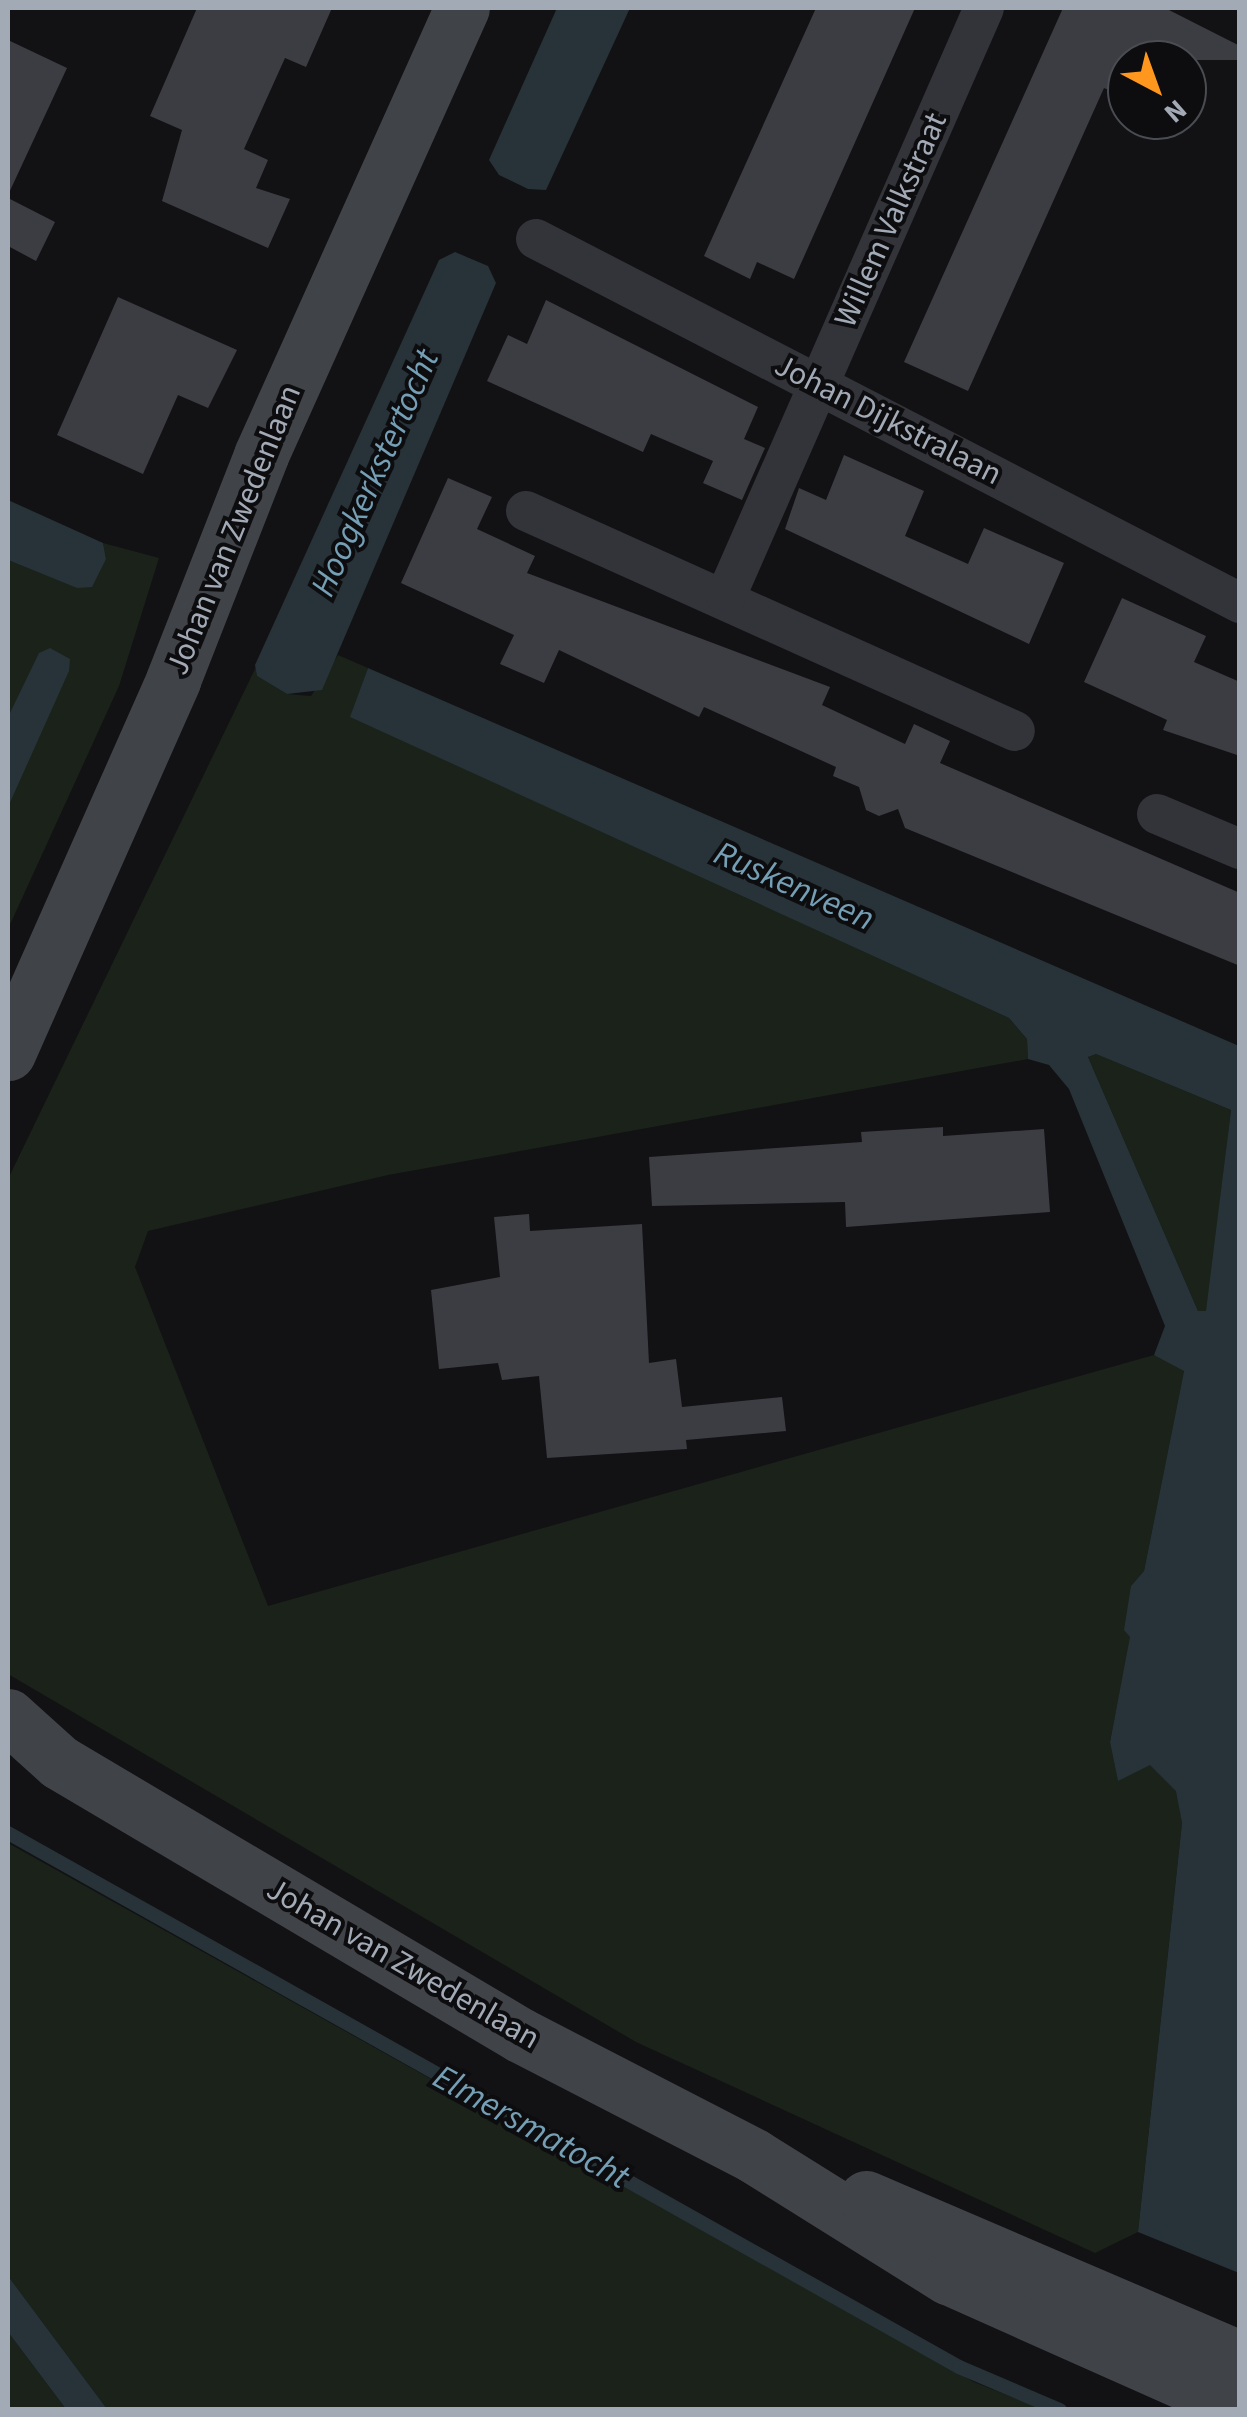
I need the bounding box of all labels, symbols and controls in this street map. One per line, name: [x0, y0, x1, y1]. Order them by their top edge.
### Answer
north arrow: [1107, 40, 1207, 140]
text: N: [1155, 90, 1196, 132]
street label: Willem Valkstraat: [827, 107, 955, 333]
water label: Hoogkerkstertocht: [302, 343, 448, 603]
street label: Johan Dijkstralaan: [768, 346, 1008, 494]
street label: Johan van Zwedenlaan: [158, 380, 310, 680]
water label: Ruskenveen: [708, 832, 880, 940]
street label: Johan van Zwedenlaan: [260, 1870, 546, 2058]
water label: Elmersmatocht: [426, 2056, 636, 2198]

